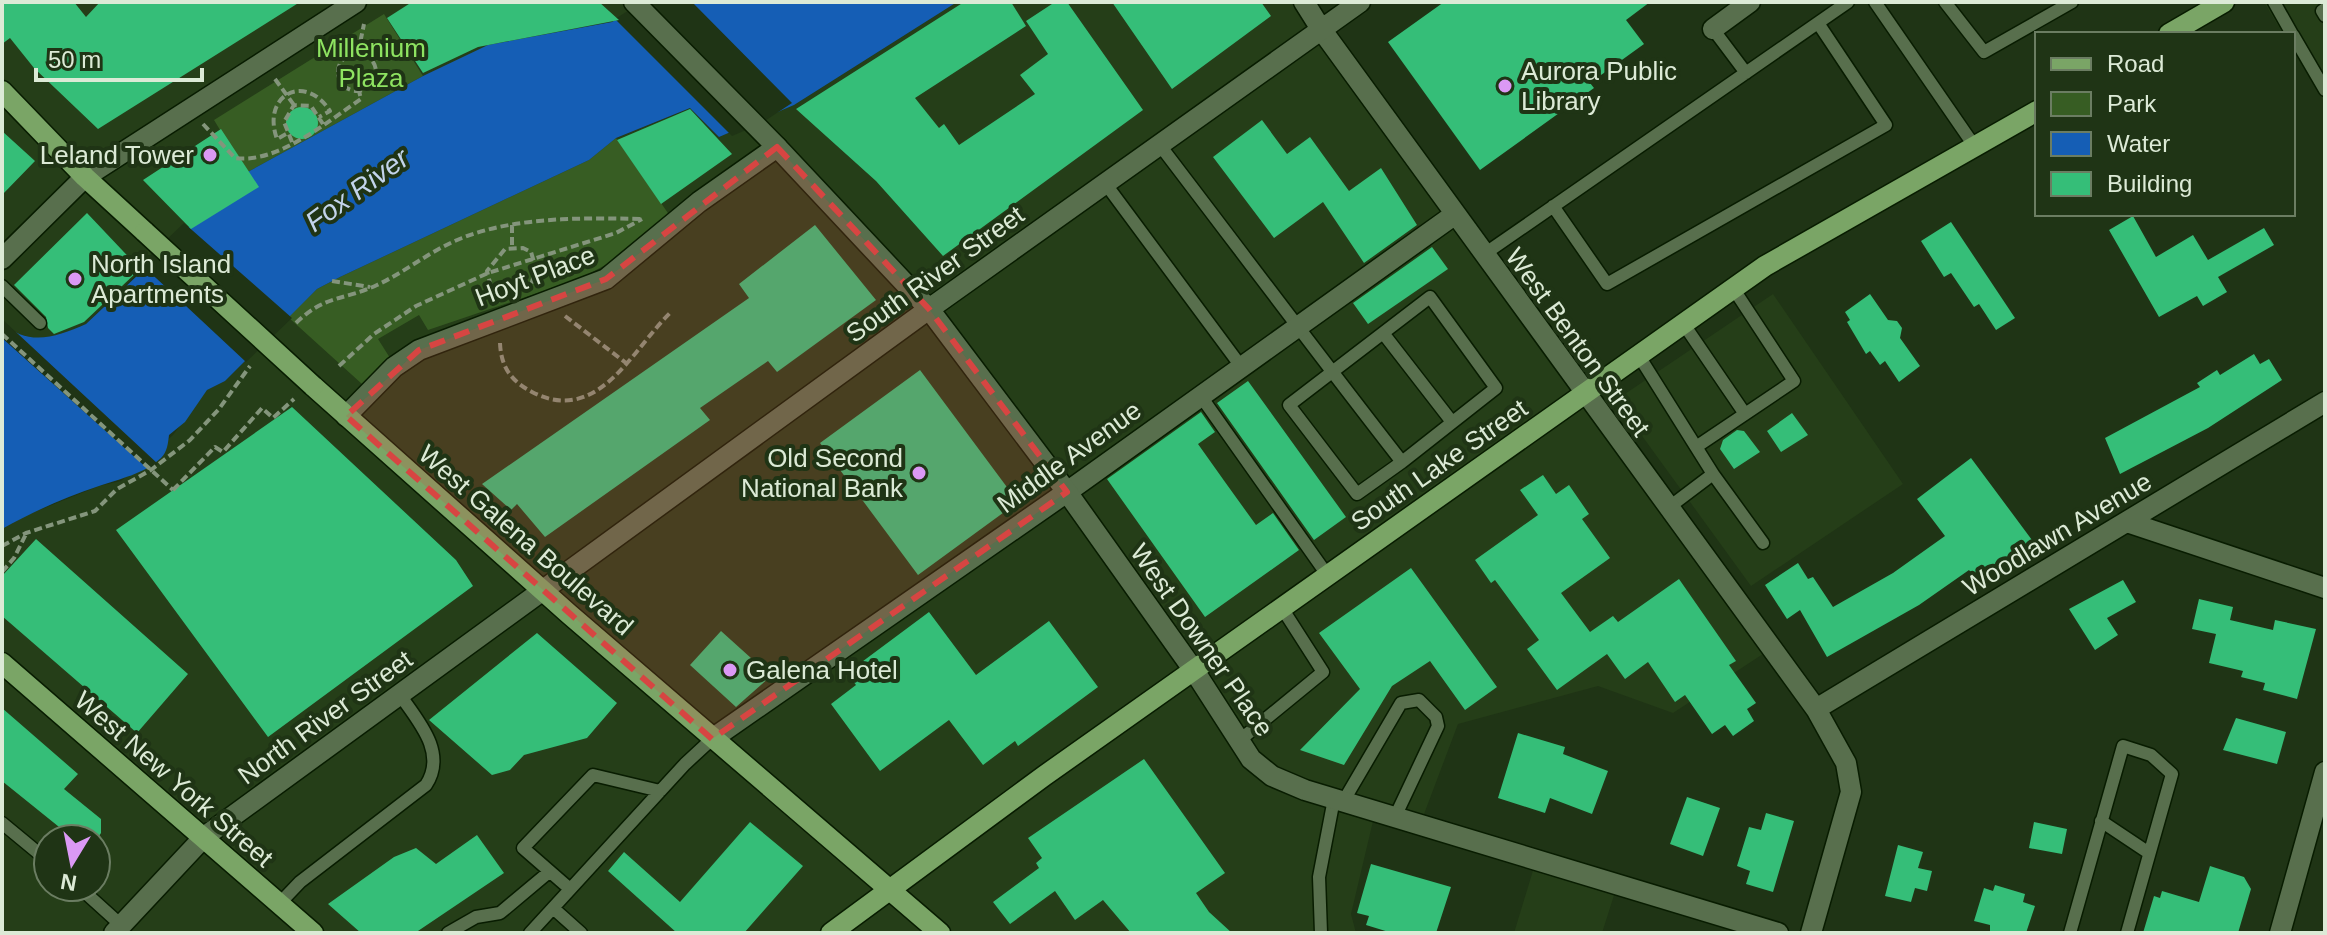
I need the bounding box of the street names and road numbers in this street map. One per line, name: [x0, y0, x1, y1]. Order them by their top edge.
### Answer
street label: South River Street: [840, 199, 1030, 349]
street label: Hoyt Place: [471, 239, 599, 313]
street label: West Benton Street: [1500, 242, 1657, 442]
street label: South Lake Street: [1345, 393, 1533, 537]
street label: Middle Avenue: [991, 395, 1147, 519]
street label: West Galena Boulevard: [413, 439, 639, 641]
street label: Woodlawn Avenue: [1957, 466, 2157, 602]
street label: West Downer Place: [1124, 538, 1280, 742]
street label: North River Street: [232, 643, 419, 790]
street label: West New York Street: [69, 685, 280, 874]

